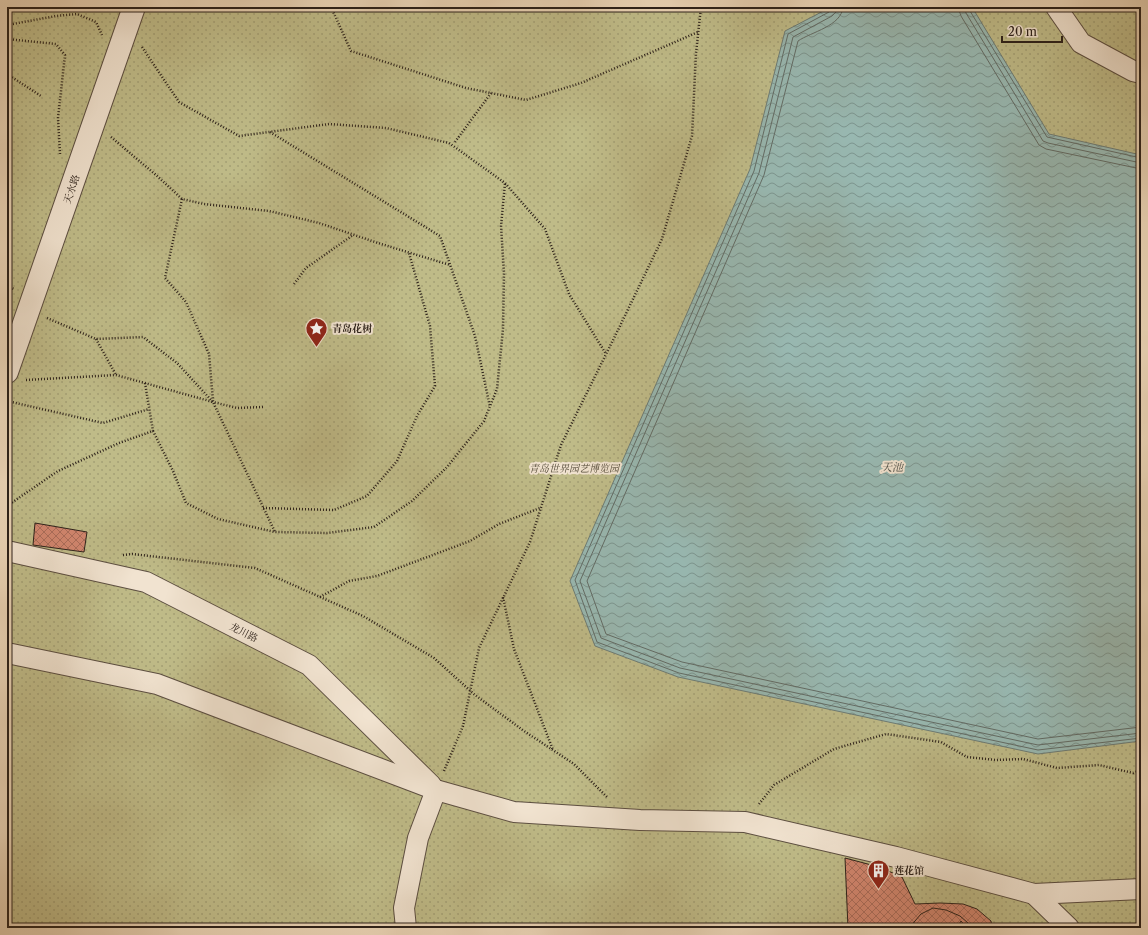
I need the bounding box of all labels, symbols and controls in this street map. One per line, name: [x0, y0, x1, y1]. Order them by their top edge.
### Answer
scale bar: [1002, 18, 1062, 44]
text: 20 m: [1008, 24, 1037, 39]
street label: 天水路: [60, 173, 83, 205]
place icon: 青岛花树: [303, 315, 329, 348]
place label: 青岛花树: [332, 322, 373, 335]
water label: 天池: [881, 460, 905, 474]
park label: 青岛世界园艺博览园: [529, 462, 621, 475]
street label: 龙川路: [227, 620, 260, 645]
building icon: 莲花馆: [865, 857, 891, 890]
place label: 莲花馆: [894, 864, 924, 877]

